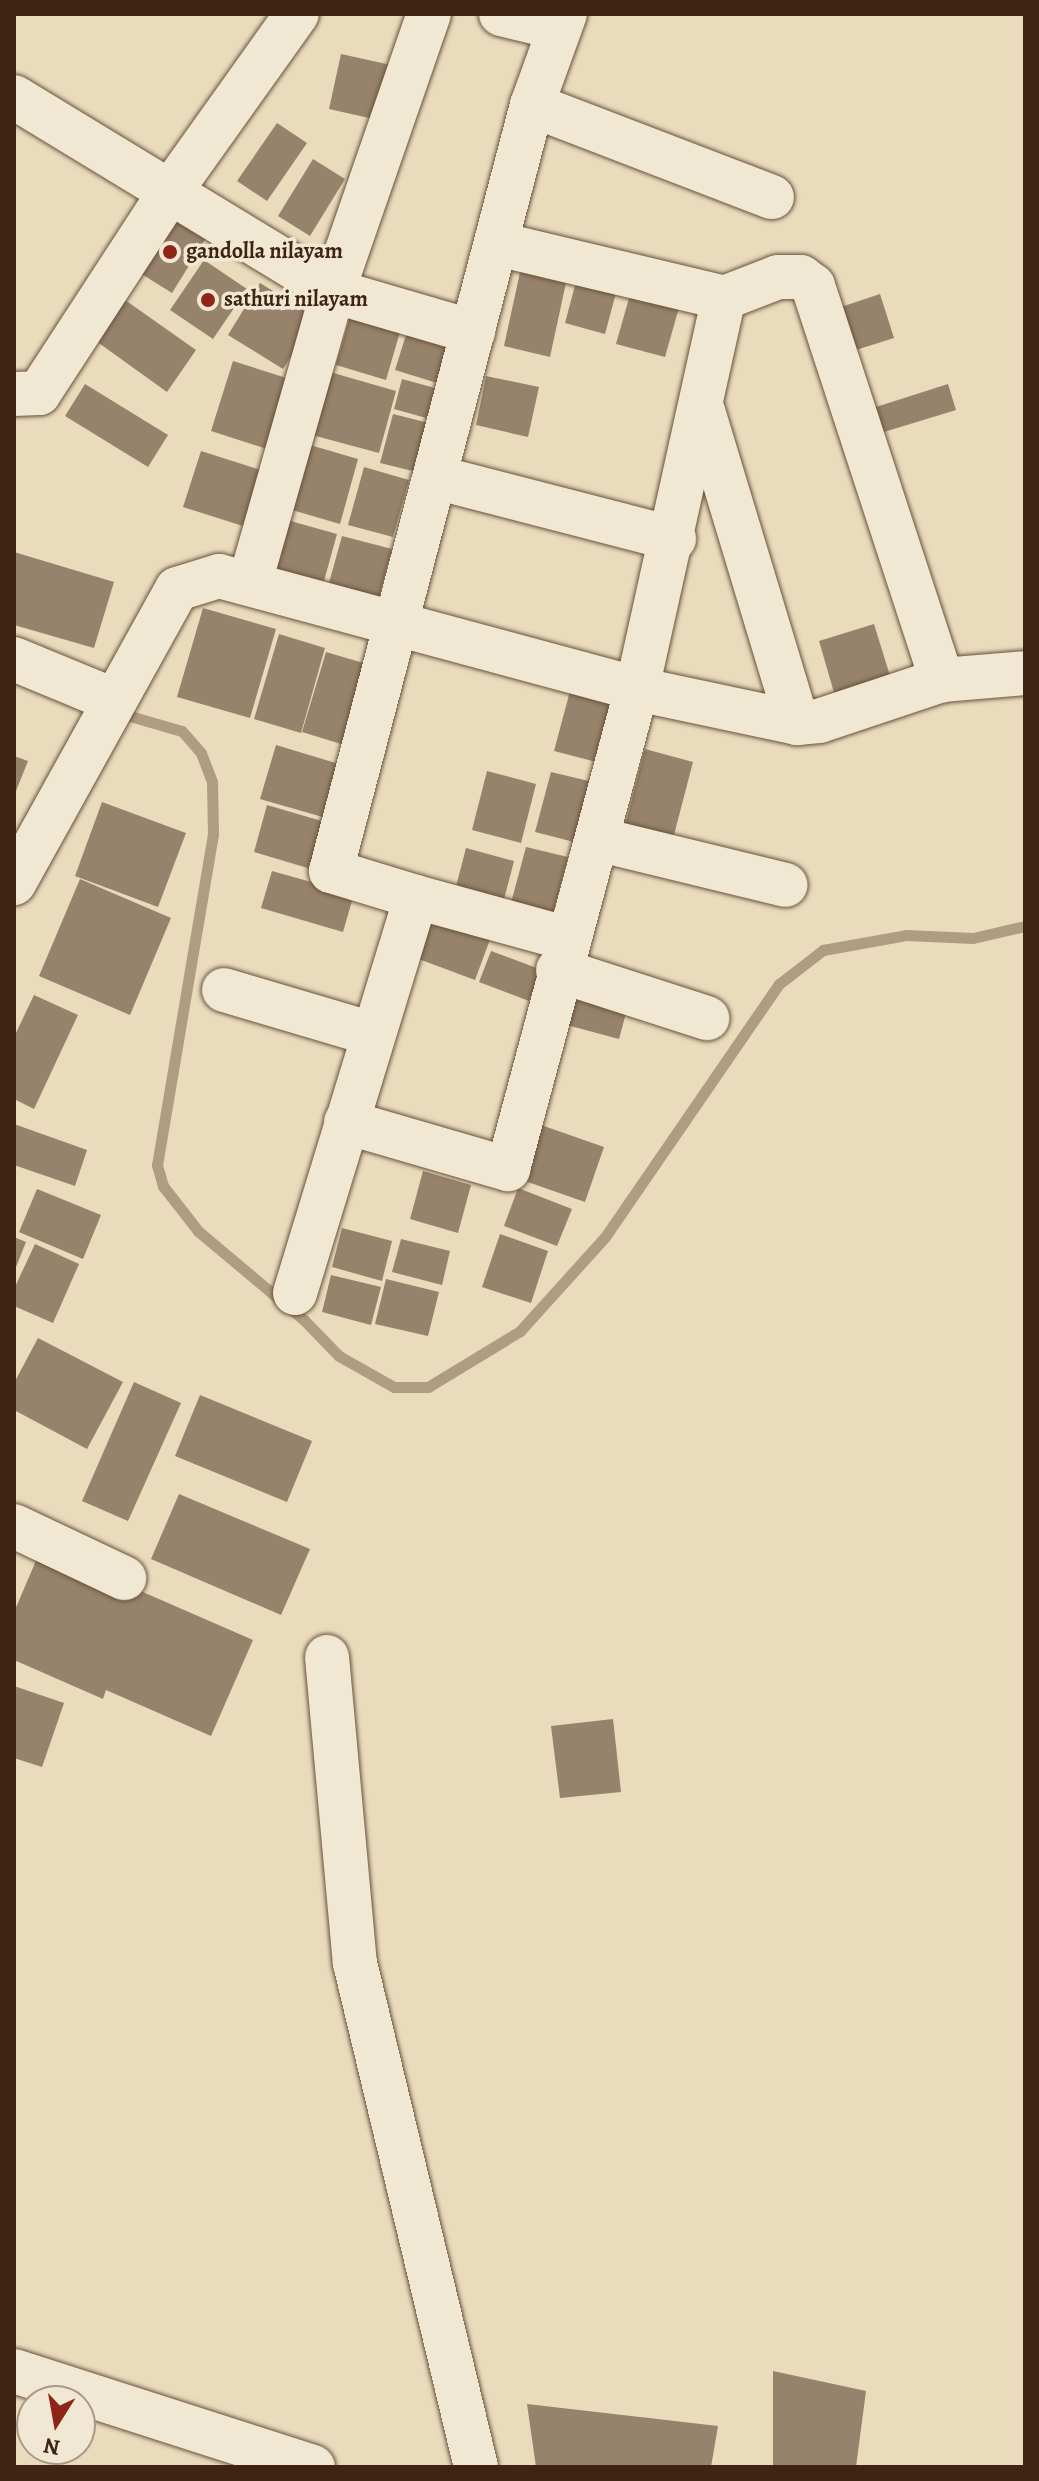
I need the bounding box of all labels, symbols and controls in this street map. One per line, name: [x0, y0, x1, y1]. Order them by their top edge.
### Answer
place label: gandolla nilayam: [186, 239, 343, 265]
marker: gandolla nilayam: [161, 243, 179, 261]
place label: sathuri nilayam: [224, 287, 368, 313]
marker: sathuri nilayam: [199, 291, 217, 309]
north arrow: [16, 2385, 96, 2465]
text: N: [41, 2430, 63, 2463]

